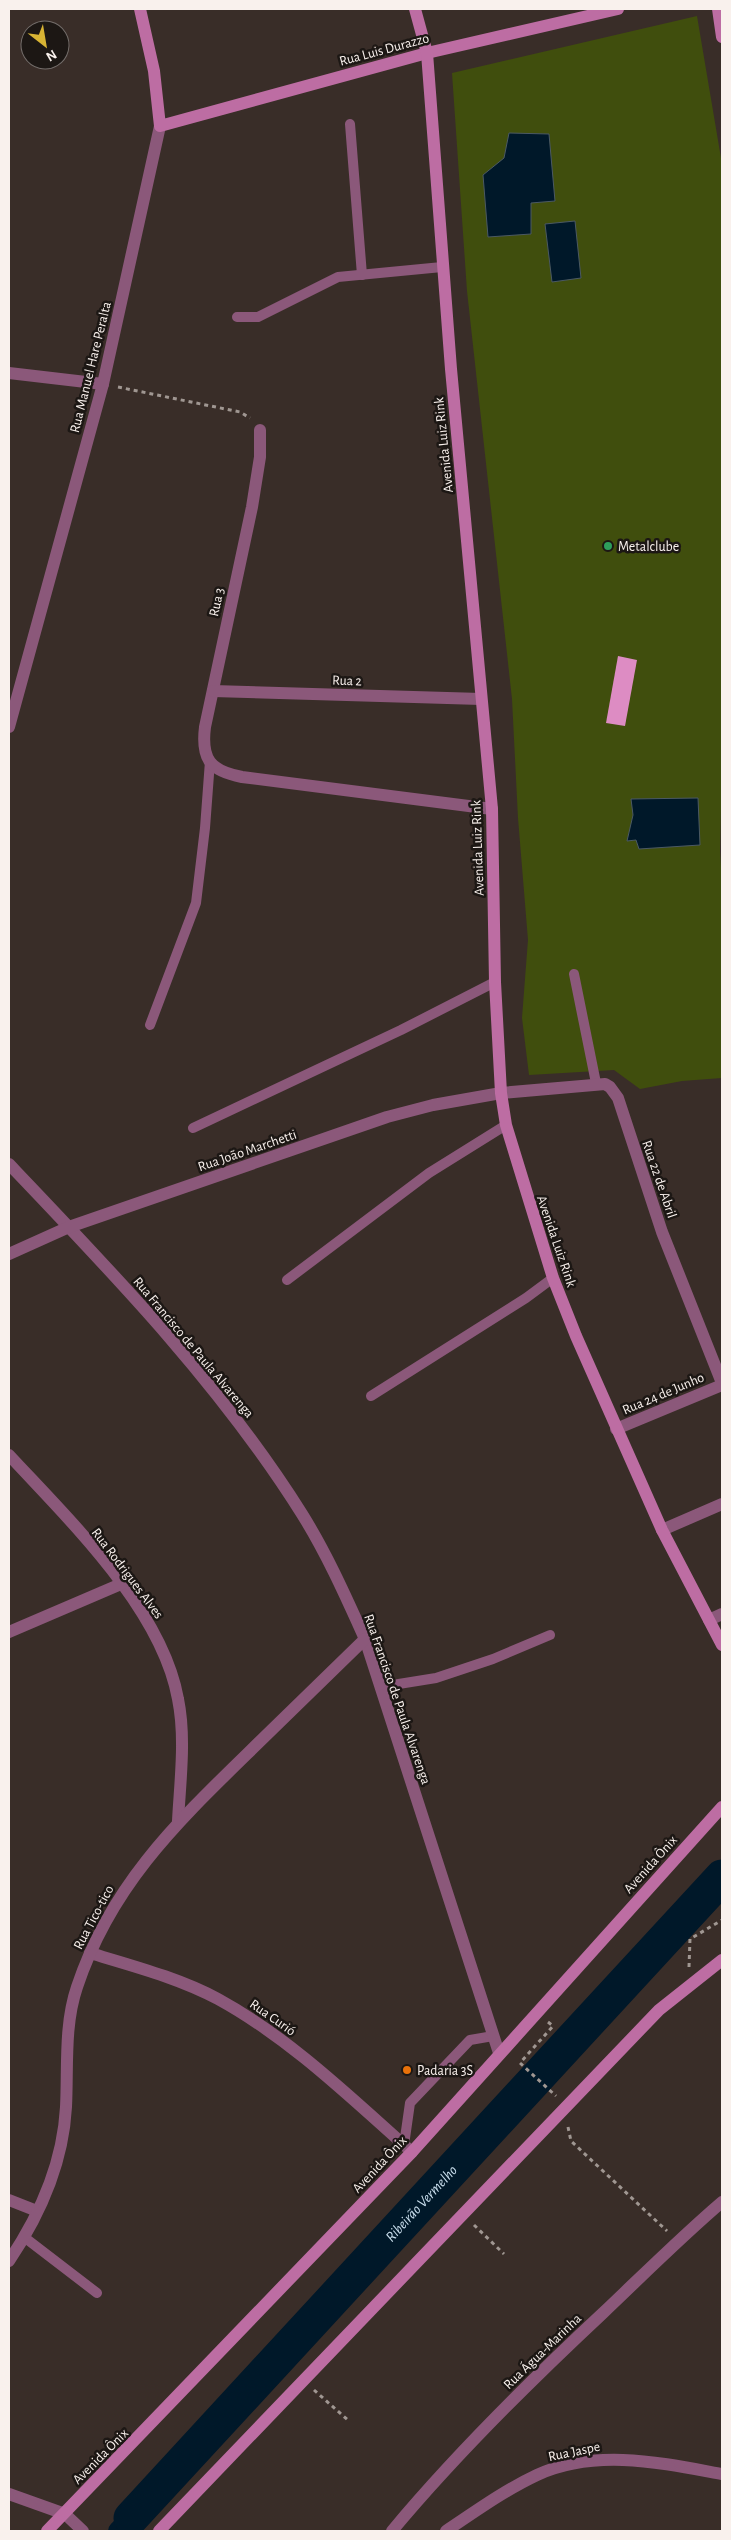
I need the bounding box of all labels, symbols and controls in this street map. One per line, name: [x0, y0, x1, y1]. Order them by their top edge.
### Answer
north arrow: [20, 20, 70, 70]
street label: Rua Luis Durazzo: [338, 31, 431, 69]
text: N: [43, 47, 59, 64]
street label: Rua Manuel Hare Peralta: [68, 300, 114, 434]
street label: Avenida Luiz Rink: [432, 396, 456, 493]
marker: Metalclube: [602, 540, 614, 552]
place label: Metalclube: [618, 540, 679, 554]
street label: Rua 3: [207, 586, 227, 618]
street label: Rua 2: [332, 673, 362, 689]
street label: Avenida Luiz Rink: [469, 799, 487, 896]
street label: Rua João Marchetti: [196, 1128, 298, 1174]
street label: Rua 22 de Abril: [639, 1139, 679, 1220]
street label: Avenida Luiz Rink: [534, 1194, 578, 1289]
street label: Rua Francisco de Paula Alvarenga: [130, 1275, 256, 1421]
street label: Rua 24 de Junho: [620, 1370, 706, 1417]
street label: Rua Rodrigues Alves: [89, 1526, 166, 1622]
street label: Rua Francisco de Paula Alvarenga: [361, 1612, 433, 1787]
street label: Avenida Ônix: [620, 1832, 680, 1896]
street label: Rua Tico-tico: [71, 1883, 117, 1952]
street label: Rua Curió: [247, 1997, 298, 2039]
marker: Padaria 3S: [401, 2064, 413, 2076]
place label: Padaria 3S: [417, 2064, 473, 2078]
street label: Avenida Ônix: [349, 2132, 409, 2196]
water label: Ribeirão Vermelho: [383, 2163, 460, 2245]
street label: Rua Água-Marinha: [499, 2309, 585, 2392]
street label: Avenida Ônix: [69, 2425, 131, 2487]
street label: Rua Jaspe: [547, 2440, 601, 2464]

